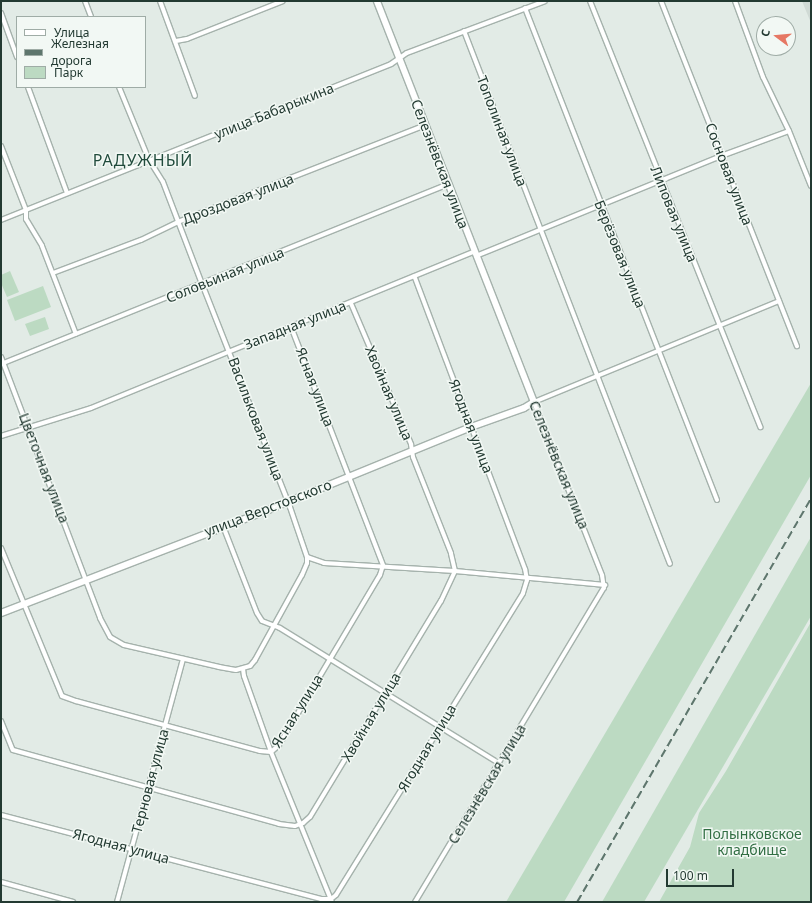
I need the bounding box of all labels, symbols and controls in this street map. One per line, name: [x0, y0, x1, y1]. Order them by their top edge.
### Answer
legend: [16, 16, 146, 88]
north arrow: [756, 16, 796, 56]
text: Улица: [54, 24, 89, 41]
text: С: [757, 27, 773, 38]
text: Железная дорога: [51, 35, 109, 69]
text: Парк: [54, 64, 83, 81]
street label: Тополиная улица: [473, 73, 531, 189]
street label: улица Бабарыкина: [212, 79, 336, 143]
street label: Селезнёвская улица: [408, 97, 472, 231]
street label: Сосновая улица: [702, 120, 756, 228]
district label: РАДУЖНЫЙ: [93, 150, 193, 170]
street label: Липовая улица: [647, 163, 701, 265]
street label: Дроздовая улица: [180, 170, 296, 228]
street label: Берёзовая улица: [591, 198, 649, 310]
street label: Соловьиная улица: [164, 244, 286, 306]
street label: Западная улица: [242, 297, 348, 353]
street label: Хвойная улица: [362, 343, 416, 443]
street label: Ясная улица: [292, 345, 338, 429]
street label: Васильковая улица: [225, 355, 287, 483]
street label: Ягодная улица: [445, 377, 497, 475]
street label: Селезнёвская улица: [526, 398, 592, 532]
street label: Цветочная улица: [15, 411, 73, 525]
street label: улица Верстовского: [202, 476, 334, 540]
street label: Хвойная улица: [338, 669, 404, 765]
street label: Ясная улица: [268, 671, 326, 751]
street label: Ягодная улица: [394, 701, 460, 795]
street label: Селезнёвская улица: [445, 721, 529, 847]
street label: Терновая улица: [128, 727, 172, 835]
street label: Ягодная улица: [71, 825, 171, 867]
park label: Полынковское кладбище: [702, 826, 802, 858]
scale bar: [668, 861, 736, 887]
text: 100 m: [673, 867, 708, 884]

